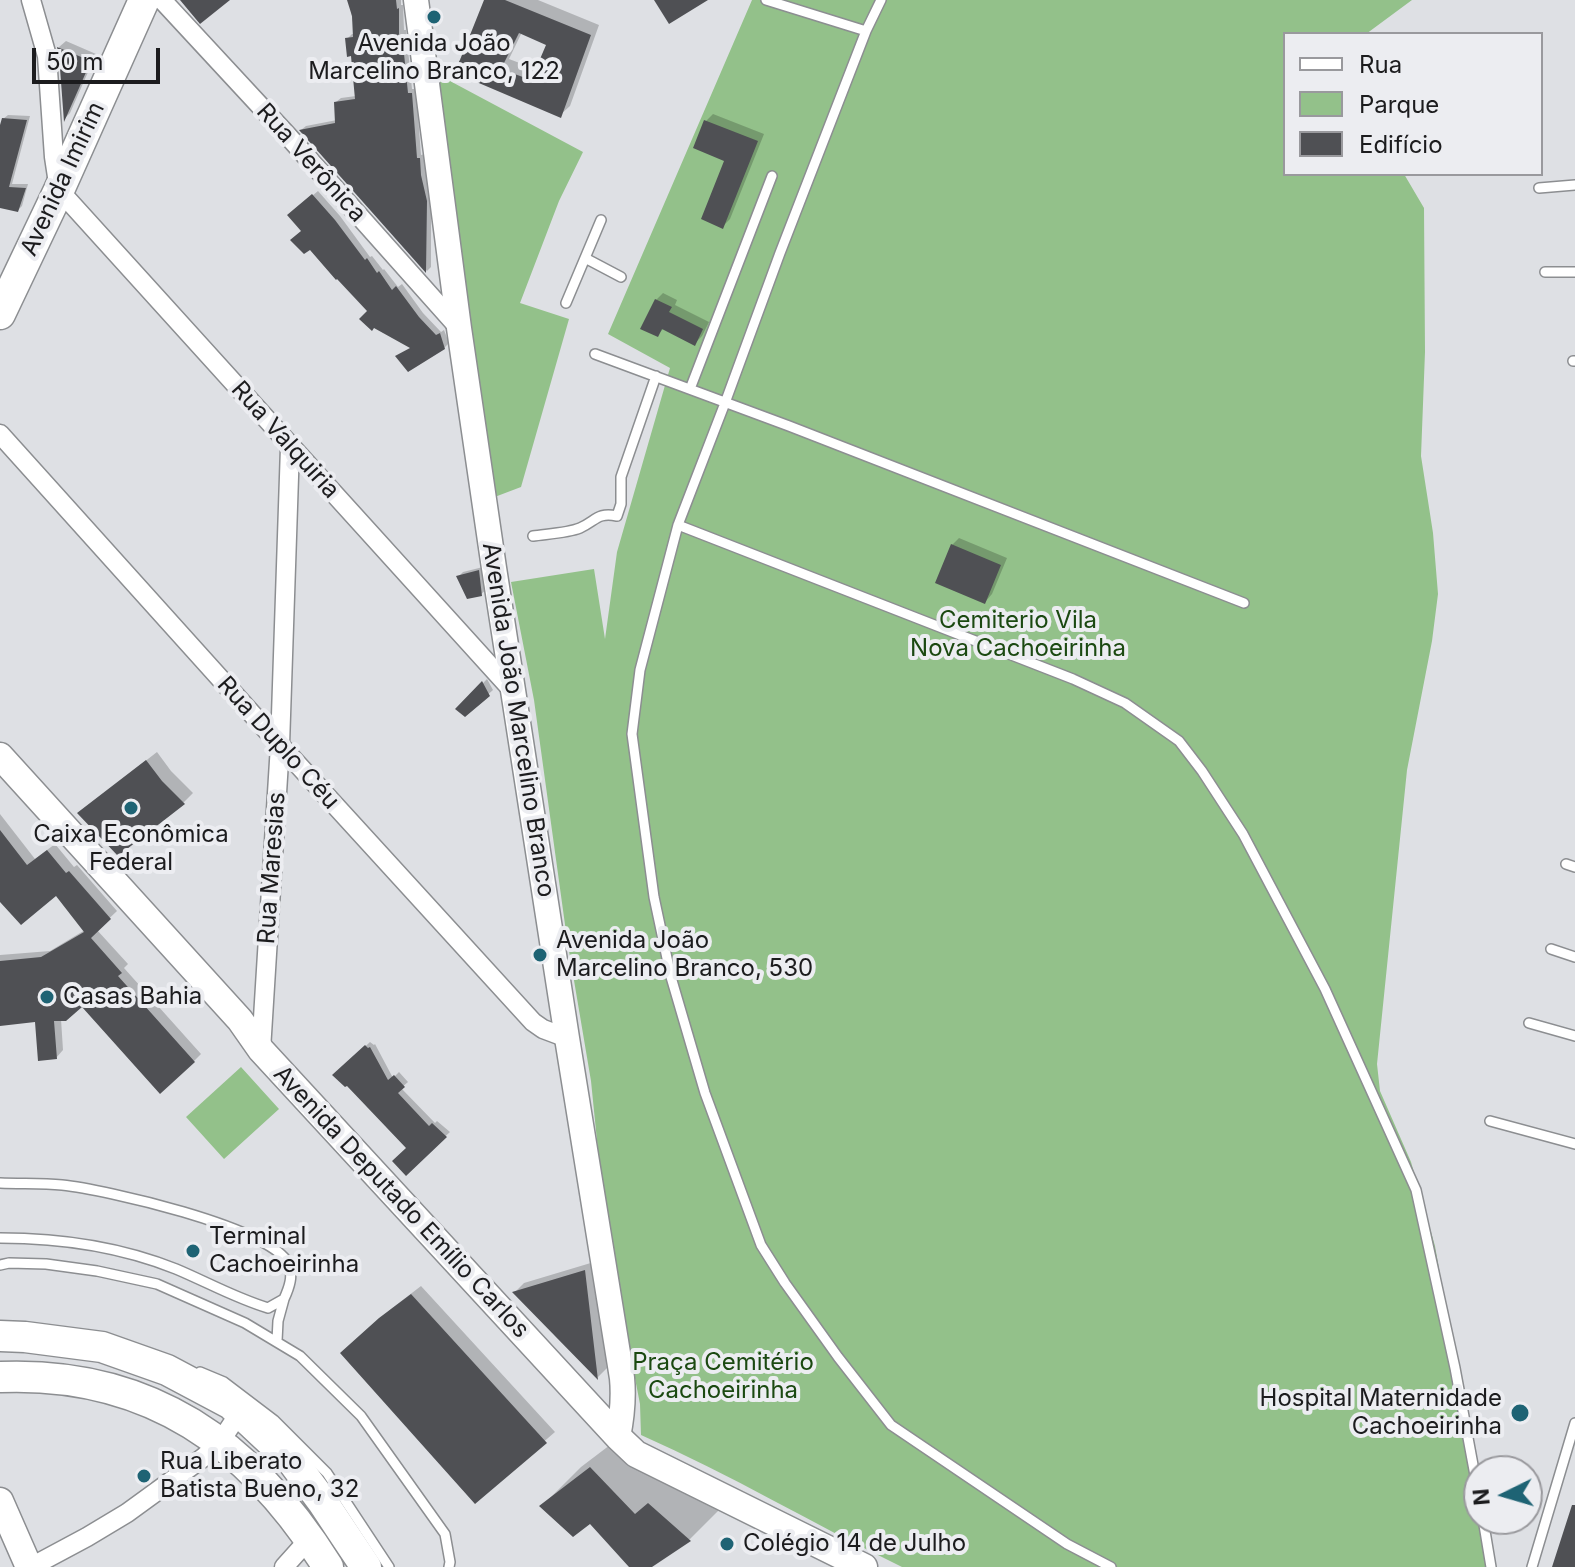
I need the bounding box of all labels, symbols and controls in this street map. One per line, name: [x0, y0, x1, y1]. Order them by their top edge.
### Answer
marker: Avenida João Marcelino Branco, 122: [425, 8, 443, 26]
place label: Avenida João Marcelino Branco, 122: [308, 30, 560, 86]
scale bar: [36, 32, 164, 82]
legend: [1283, 32, 1543, 176]
text: 50 m: [46, 47, 104, 76]
text: Rua: [1359, 50, 1402, 79]
text: Parque: [1359, 90, 1439, 119]
street label: Avenida Imirim: [15, 98, 111, 260]
street label: Rua Verônica: [250, 98, 372, 228]
text: Edifício: [1359, 130, 1443, 159]
street label: Rua Valquiria: [225, 375, 345, 505]
street label: Avenida João Marcelino Branco: [476, 541, 560, 899]
park label: Cemiterio Vila Nova Cachoeirinha: [910, 607, 1126, 663]
street label: Rua Duplo Céu: [211, 671, 345, 815]
street label: Rua Maresias: [252, 791, 292, 945]
marker: Caixa Econômica Federal: [122, 799, 140, 817]
place label: Caixa Econômica Federal: [33, 821, 229, 877]
place label: Avenida João Marcelino Branco, 530: [556, 927, 813, 983]
marker: Avenida João Marcelino Branco, 530: [531, 946, 549, 964]
place label: Casas Bahia: [63, 983, 202, 1011]
marker: Casas Bahia: [38, 988, 56, 1006]
street label: Avenida Deputado Emílio Carlos: [267, 1060, 535, 1344]
place label: Terminal Cachoeirinha: [209, 1223, 359, 1279]
marker: Terminal Cachoeirinha: [184, 1242, 202, 1260]
park label: Praça Cemitério Cachoeirinha: [632, 1349, 814, 1405]
place label: Hospital Maternidade Cachoeirinha: [1260, 1385, 1502, 1441]
marker: Hospital Maternidade Cachoeirinha: [1509, 1402, 1531, 1424]
place label: Rua Liberato Batista Bueno, 32: [160, 1448, 359, 1504]
north arrow: [1463, 1455, 1543, 1535]
marker: Rua Liberato Batista Bueno, 32: [135, 1467, 153, 1485]
text: N: [1467, 1487, 1495, 1506]
place label: Colégio 14 de Julho: [743, 1530, 966, 1558]
marker: Colégio 14 de Julho: [718, 1535, 736, 1553]

